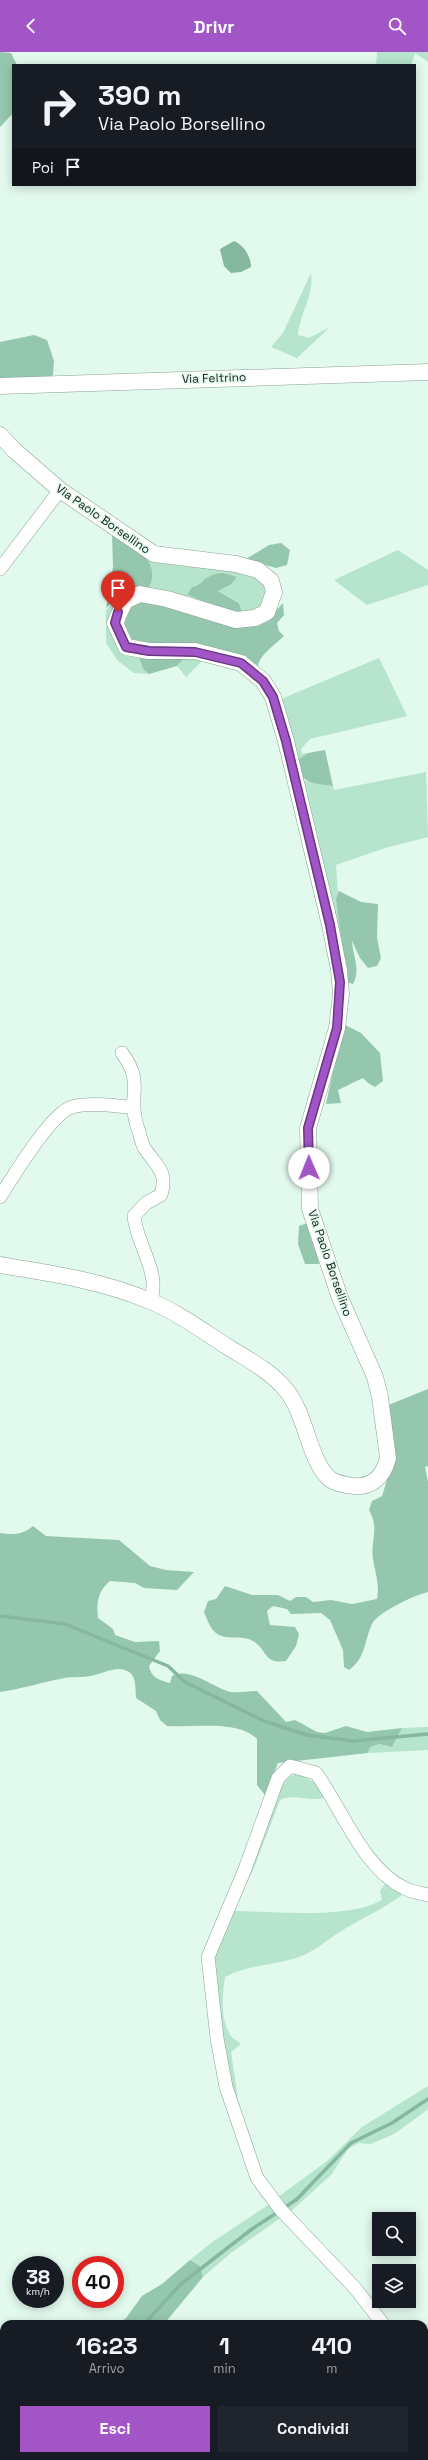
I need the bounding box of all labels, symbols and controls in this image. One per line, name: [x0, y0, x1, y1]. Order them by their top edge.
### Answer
icon: back: [20, 15, 42, 37]
text: Drivr: [194, 15, 234, 38]
icon: search: [386, 15, 408, 37]
text: 390 m: [98, 77, 182, 113]
icon: right: [32, 80, 84, 132]
text: Via Paolo Borsellino: [98, 112, 266, 135]
icon: arrive: [62, 156, 84, 178]
text: Poi: [32, 158, 54, 177]
street label: Via Feltrino: [181, 369, 247, 387]
street label: Via Paolo Borsellino: [53, 480, 153, 558]
pin: [101, 571, 135, 612]
icon: arrive: [107, 577, 129, 599]
position arrow: [288, 1147, 330, 1189]
street label: Via Paolo Borsellino: [304, 1208, 356, 1318]
map controls: [372, 2212, 416, 2308]
button: search: [372, 2212, 416, 2256]
speed limit sign: 40: [72, 2256, 124, 2308]
text: 38: [26, 2264, 50, 2290]
button: layers: [372, 2264, 416, 2308]
text: km/h: [26, 2285, 50, 2298]
text: 16:23: [76, 2330, 137, 2361]
text: 1: [219, 2330, 230, 2361]
text: 410: [311, 2330, 352, 2361]
text: Arrivo: [89, 2360, 125, 2377]
text: min: [213, 2360, 236, 2377]
text: m: [326, 2360, 337, 2377]
button: Esci: [20, 2406, 210, 2452]
button: Condividi: [218, 2406, 408, 2452]

